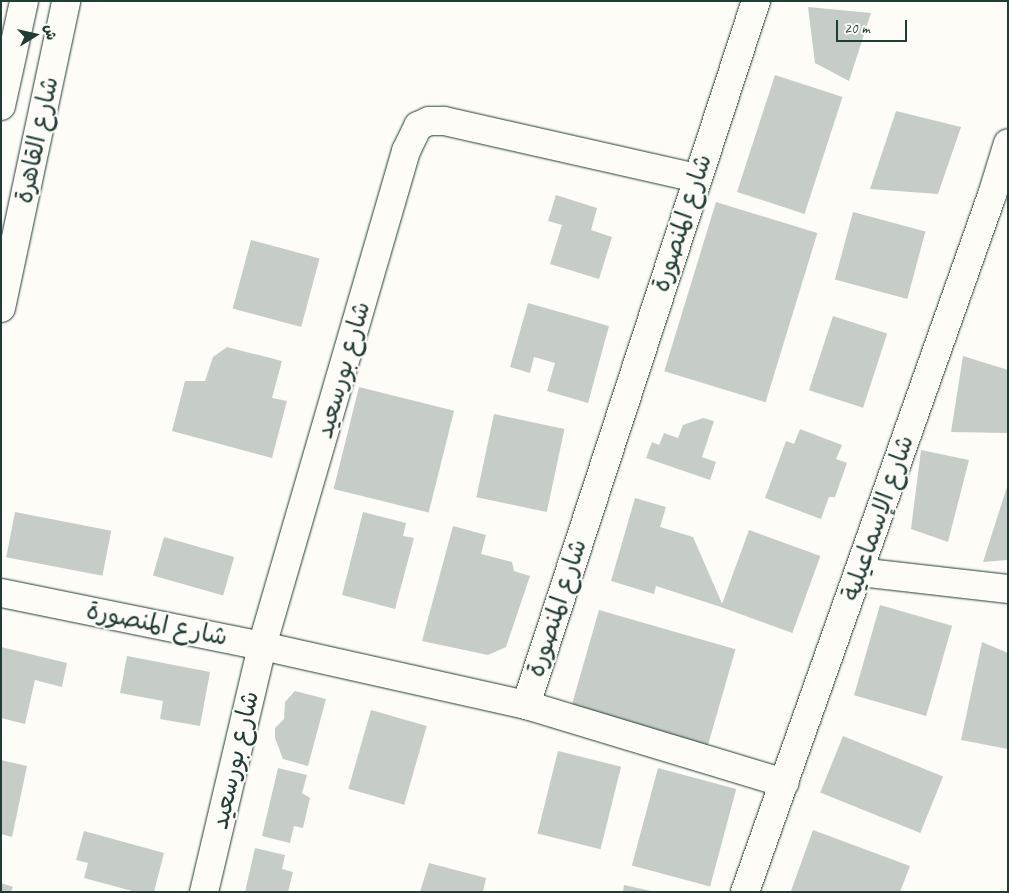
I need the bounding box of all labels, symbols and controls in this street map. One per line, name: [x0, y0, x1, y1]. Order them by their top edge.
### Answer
north arrow: [10, 10, 60, 60]
scale bar: [839, 10, 910, 42]
text: 20 m: [844, 19, 870, 38]
text: ش: [41, 23, 60, 41]
street label: شارع القاهرة: [9, 74, 65, 206]
street label: شارع المنصورة: [646, 150, 718, 296]
street label: شارع بورسعيد: [309, 298, 377, 442]
street label: شارع الإسماعيلية: [836, 431, 920, 605]
street label: شارع المنصورة: [521, 535, 593, 681]
street label: شارع المنصورة: [84, 596, 230, 652]
street label: شارع بورسعيد: [205, 688, 265, 832]

